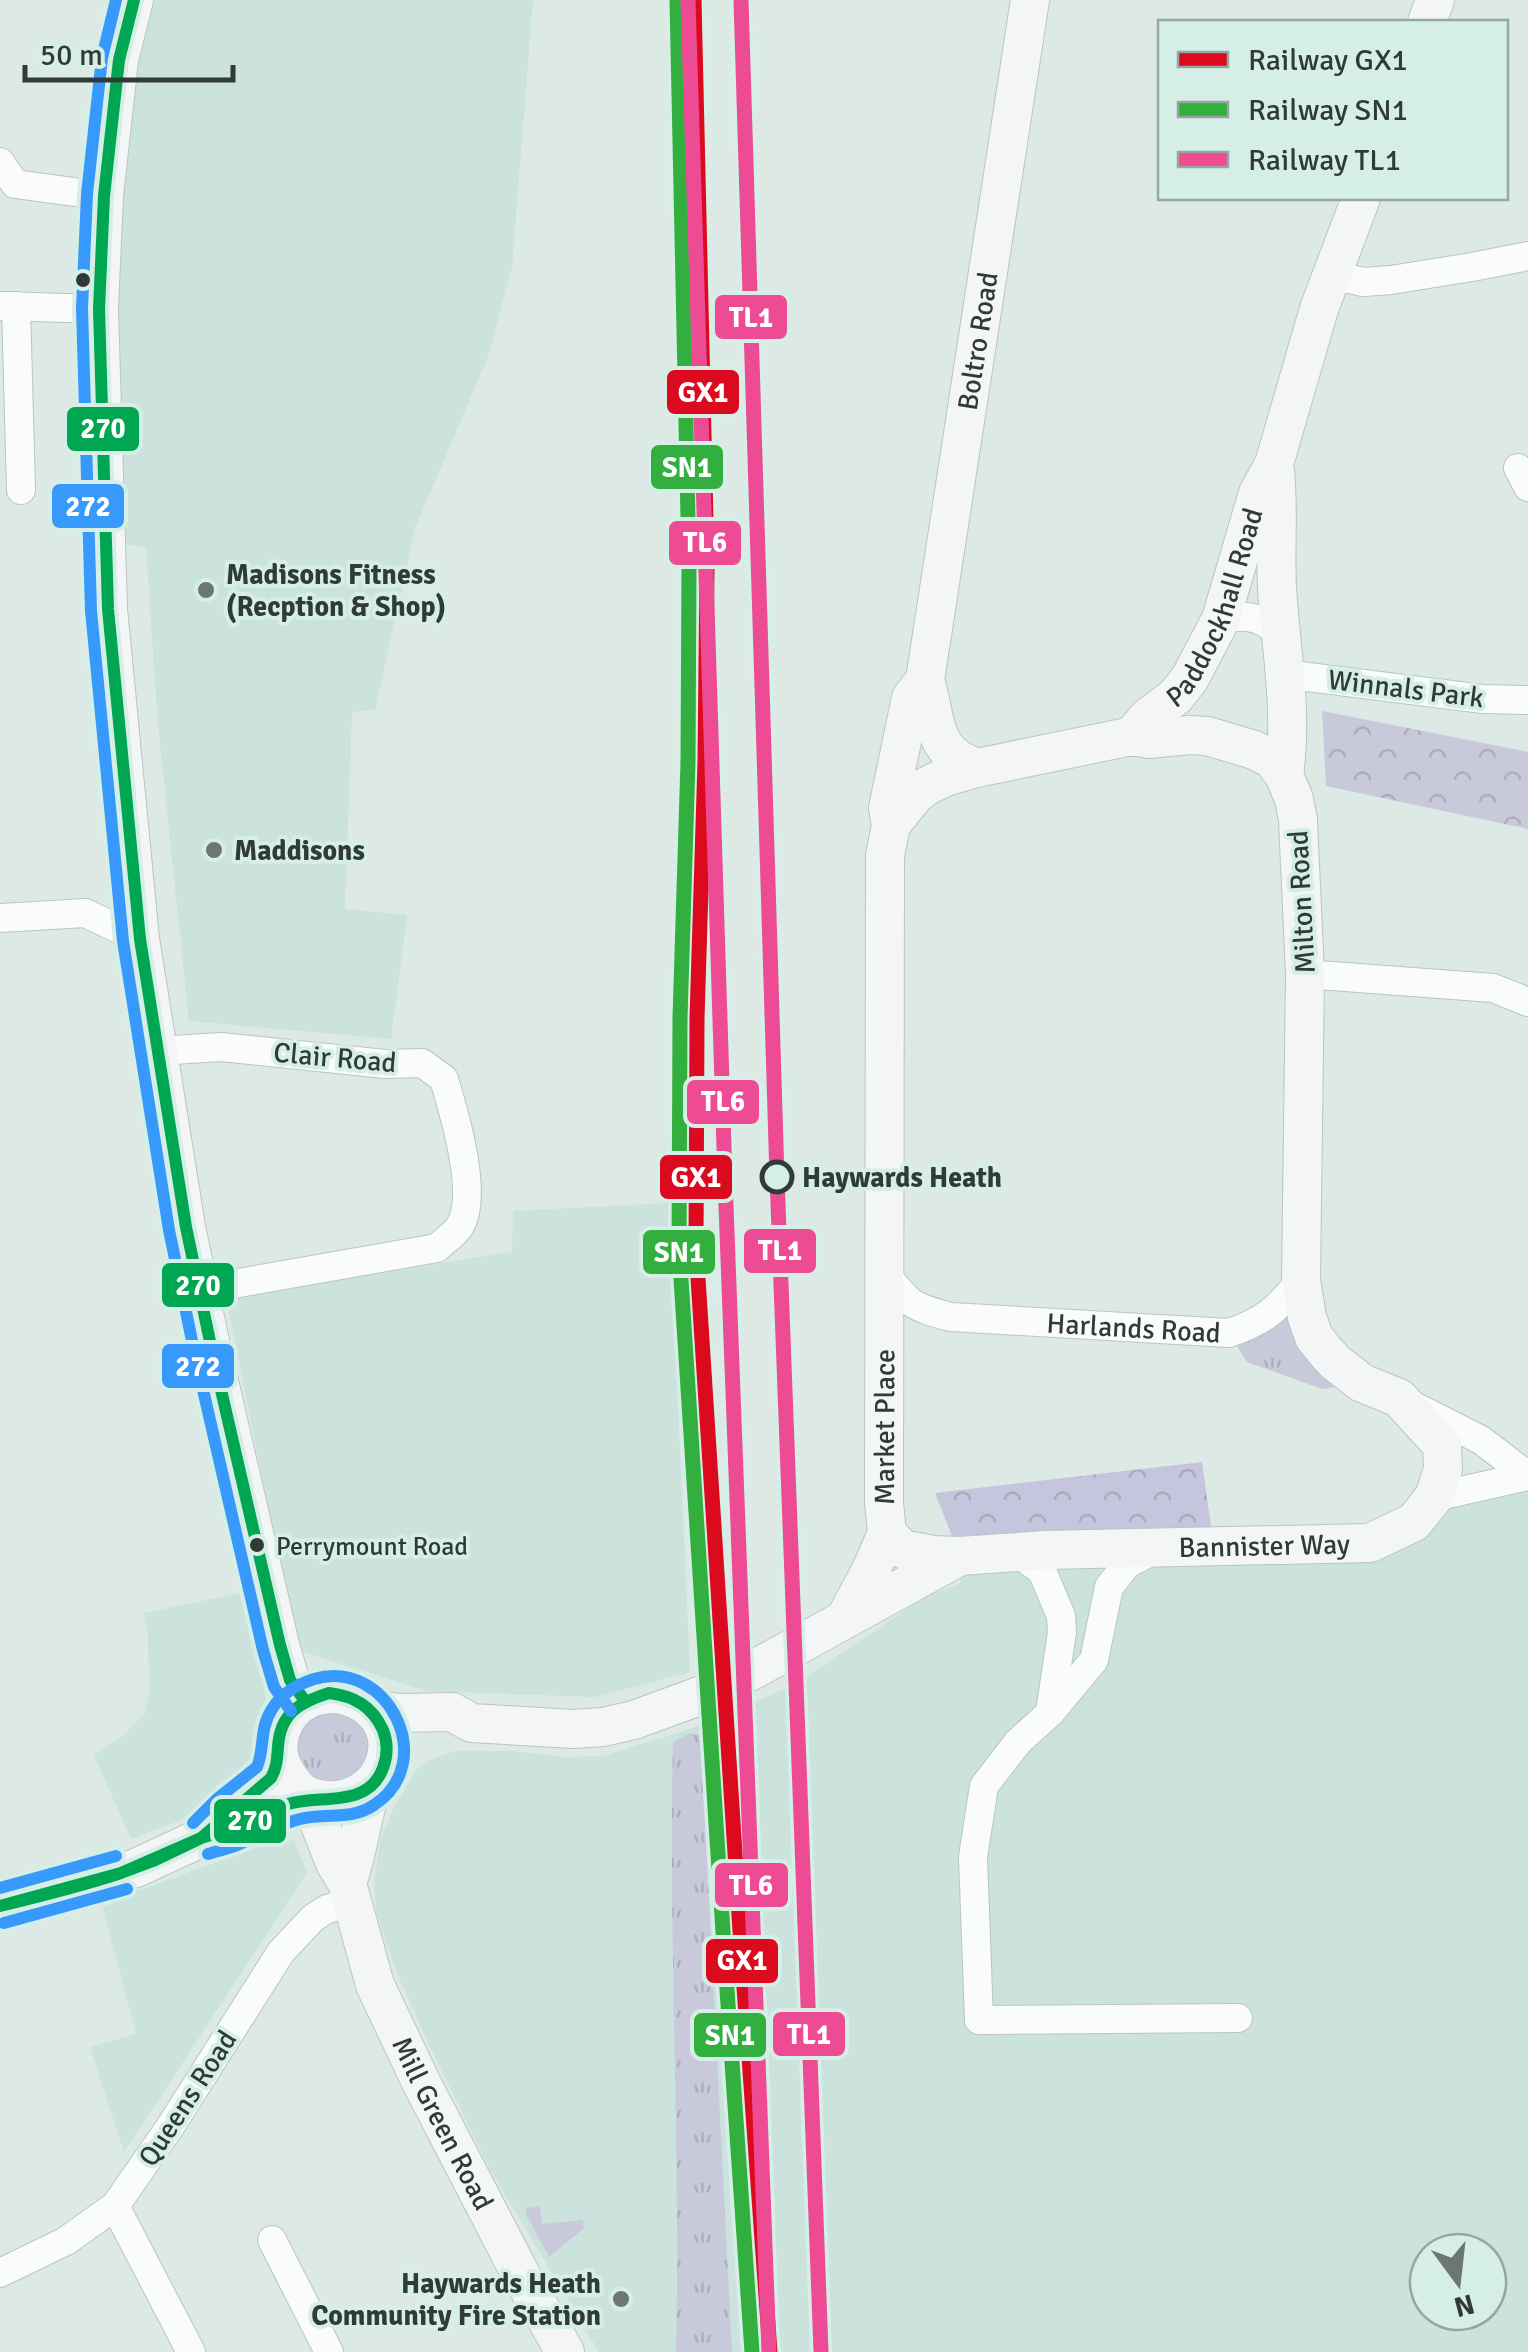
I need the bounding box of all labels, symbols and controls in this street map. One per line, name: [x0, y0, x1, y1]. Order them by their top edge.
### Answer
scale bar: [25, 20, 232, 82]
legend: [1158, 20, 1508, 200]
text: 50 m: [40, 37, 103, 74]
text: Railway GX1: [1248, 42, 1408, 79]
text: Railway SN1: [1248, 92, 1408, 129]
text: Railway TL1: [1248, 142, 1401, 179]
unlabelled marker: [73, 270, 93, 290]
street label: Boltro Road: [951, 270, 1006, 413]
line badge: TL1: [713, 293, 789, 341]
text: TL1: [729, 301, 773, 335]
line badge: GX1: [665, 368, 741, 416]
text: GX1: [678, 376, 728, 410]
line badge: 270: [65, 405, 141, 453]
text: 270: [80, 412, 126, 446]
line badge: SN1: [649, 443, 725, 491]
text: SN1: [662, 451, 712, 485]
line badge: 272: [50, 482, 126, 530]
text: 272: [65, 490, 111, 524]
street label: Paddockhall Road: [1160, 504, 1271, 715]
line badge: TL6: [667, 519, 743, 567]
text: TL6: [683, 526, 727, 560]
place label: Madisons Fitness (Recption & Shop): [226, 558, 446, 624]
marker: Madisons Fitness (Recption & Shop): [195, 579, 217, 601]
street label: Winnals Park: [1326, 663, 1486, 715]
street label: Milton Road: [1281, 829, 1323, 974]
place label: Maddisons: [234, 834, 365, 868]
marker: Maddisons: [203, 839, 225, 861]
street label: Clair Road: [272, 1036, 398, 1080]
line badge: TL6: [685, 1078, 761, 1126]
text: TL6: [701, 1085, 745, 1119]
line badge: GX1: [658, 1153, 734, 1201]
text: GX1: [671, 1161, 721, 1195]
marker: Haywards Heath: [761, 1161, 793, 1193]
place label: Haywards Heath: [802, 1161, 1002, 1195]
line badge: TL1: [742, 1227, 818, 1275]
line badge: SN1: [641, 1228, 717, 1276]
text: TL1: [758, 1234, 802, 1268]
text: SN1: [654, 1236, 704, 1270]
line badge: 270: [160, 1261, 236, 1309]
text: 270: [175, 1269, 221, 1303]
street label: Harlands Road: [1046, 1307, 1222, 1350]
line badge: 272: [160, 1342, 236, 1390]
street label: Market Place: [868, 1349, 902, 1505]
text: 272: [175, 1350, 221, 1384]
street label: Bannister Way: [1178, 1527, 1350, 1565]
place label: Perrymount Road: [276, 1531, 468, 1563]
marker: Perrymount Road: [247, 1535, 267, 1555]
line badge: 270: [212, 1797, 288, 1845]
text: 270: [227, 1804, 273, 1838]
line badge: TL6: [713, 1861, 790, 1909]
text: TL6: [729, 1869, 773, 1903]
line badge: GX1: [704, 1937, 780, 1985]
text: GX1: [717, 1944, 767, 1978]
line badge: TL1: [771, 2010, 847, 2058]
line badge: SN1: [692, 2011, 768, 2059]
text: TL1: [787, 2018, 831, 2052]
text: SN1: [705, 2019, 755, 2053]
street label: Queens Road: [131, 2024, 244, 2173]
street label: Mill Green Road: [384, 2032, 500, 2216]
north arrow: [1408, 2232, 1508, 2332]
place label: Haywards Heath Community Fire Station: [311, 2267, 601, 2333]
text: N: [1450, 2286, 1478, 2324]
marker: Haywards Heath Community Fire Station: [610, 2288, 632, 2310]

